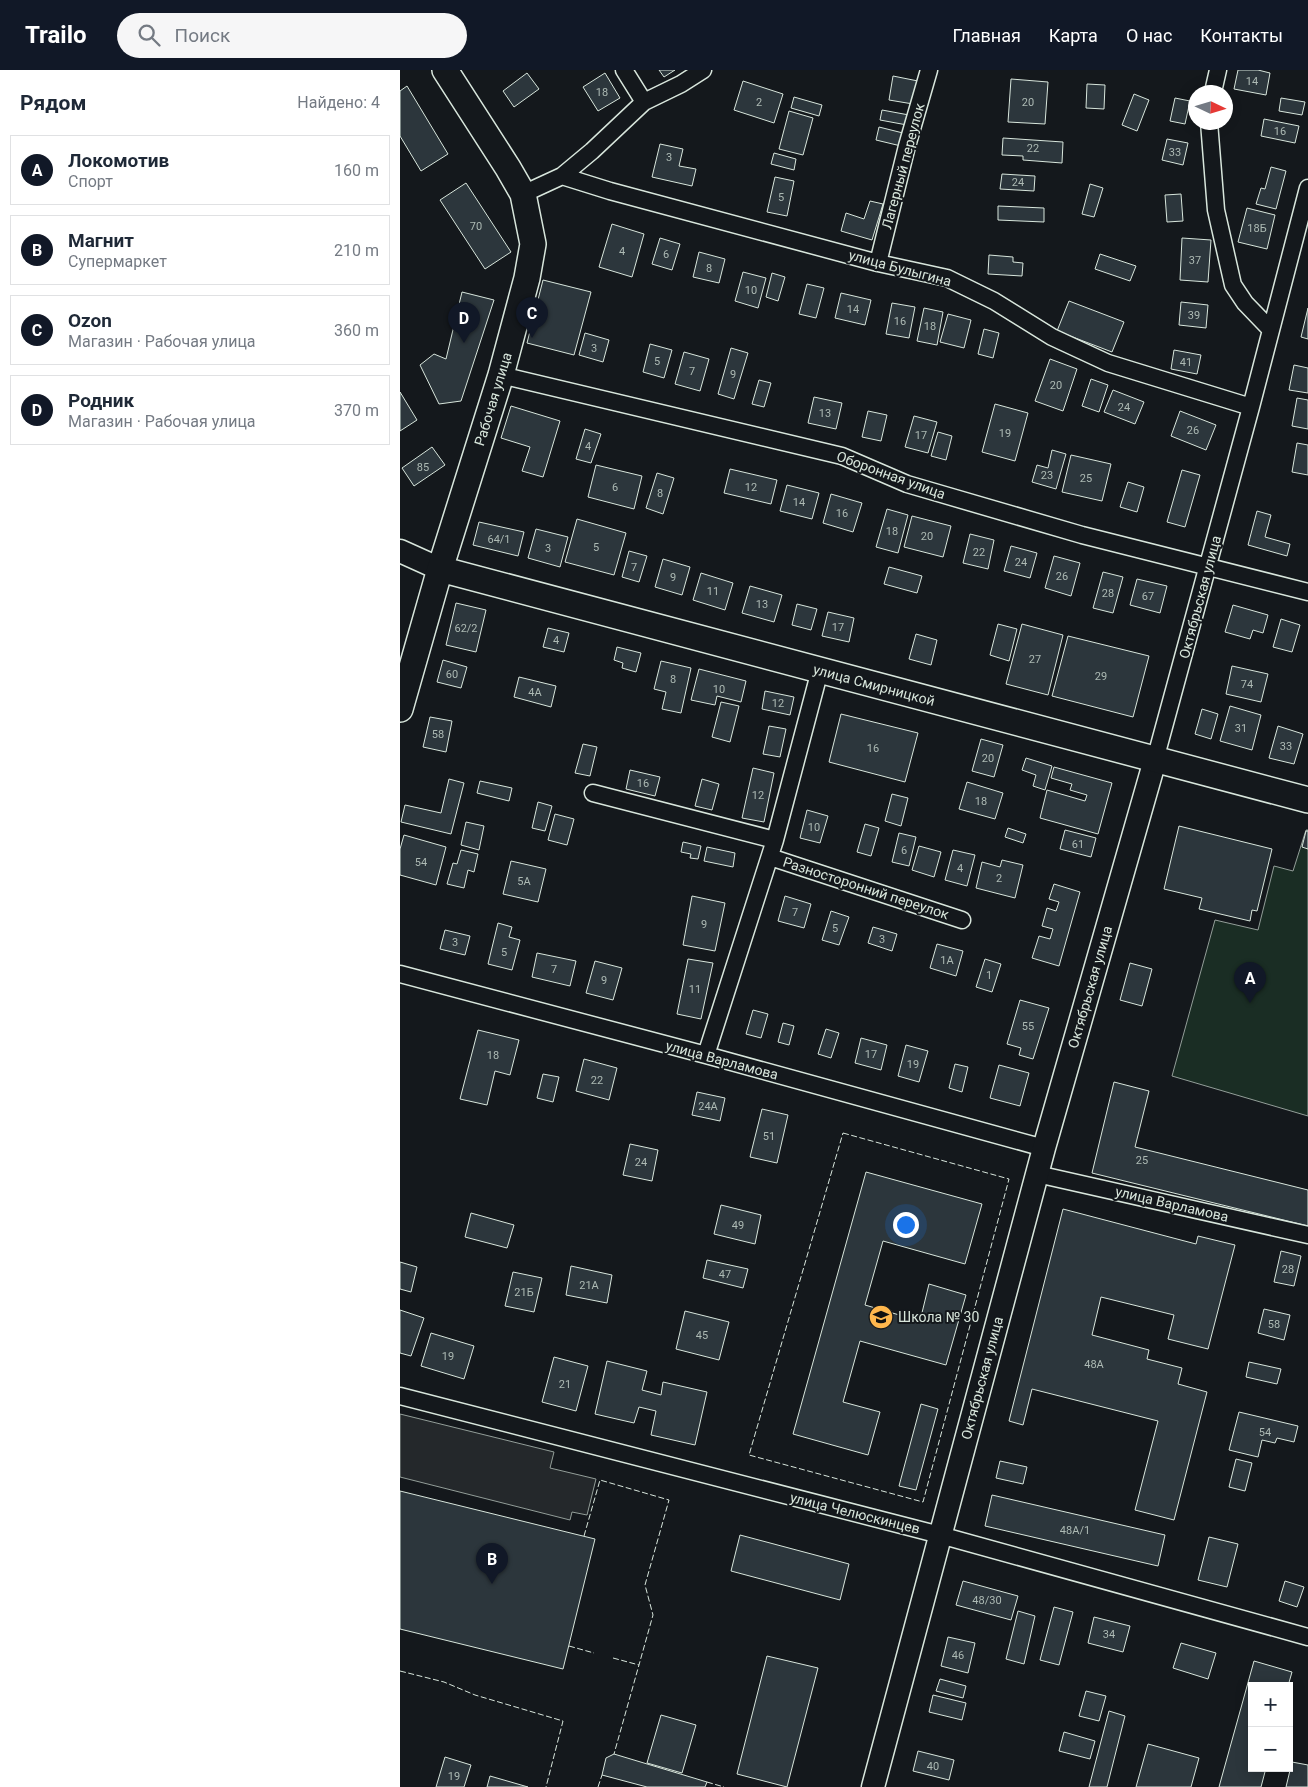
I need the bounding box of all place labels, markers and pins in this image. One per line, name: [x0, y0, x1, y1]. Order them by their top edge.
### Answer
pin: C: [516, 297, 548, 338]
pin: D: [448, 302, 480, 343]
pin: A: [1234, 962, 1266, 1003]
school or university icon: Школа № 30: [868, 1304, 894, 1330]
place label: Школа № 30: [898, 1309, 979, 1325]
pin: B: [476, 1543, 508, 1584]

